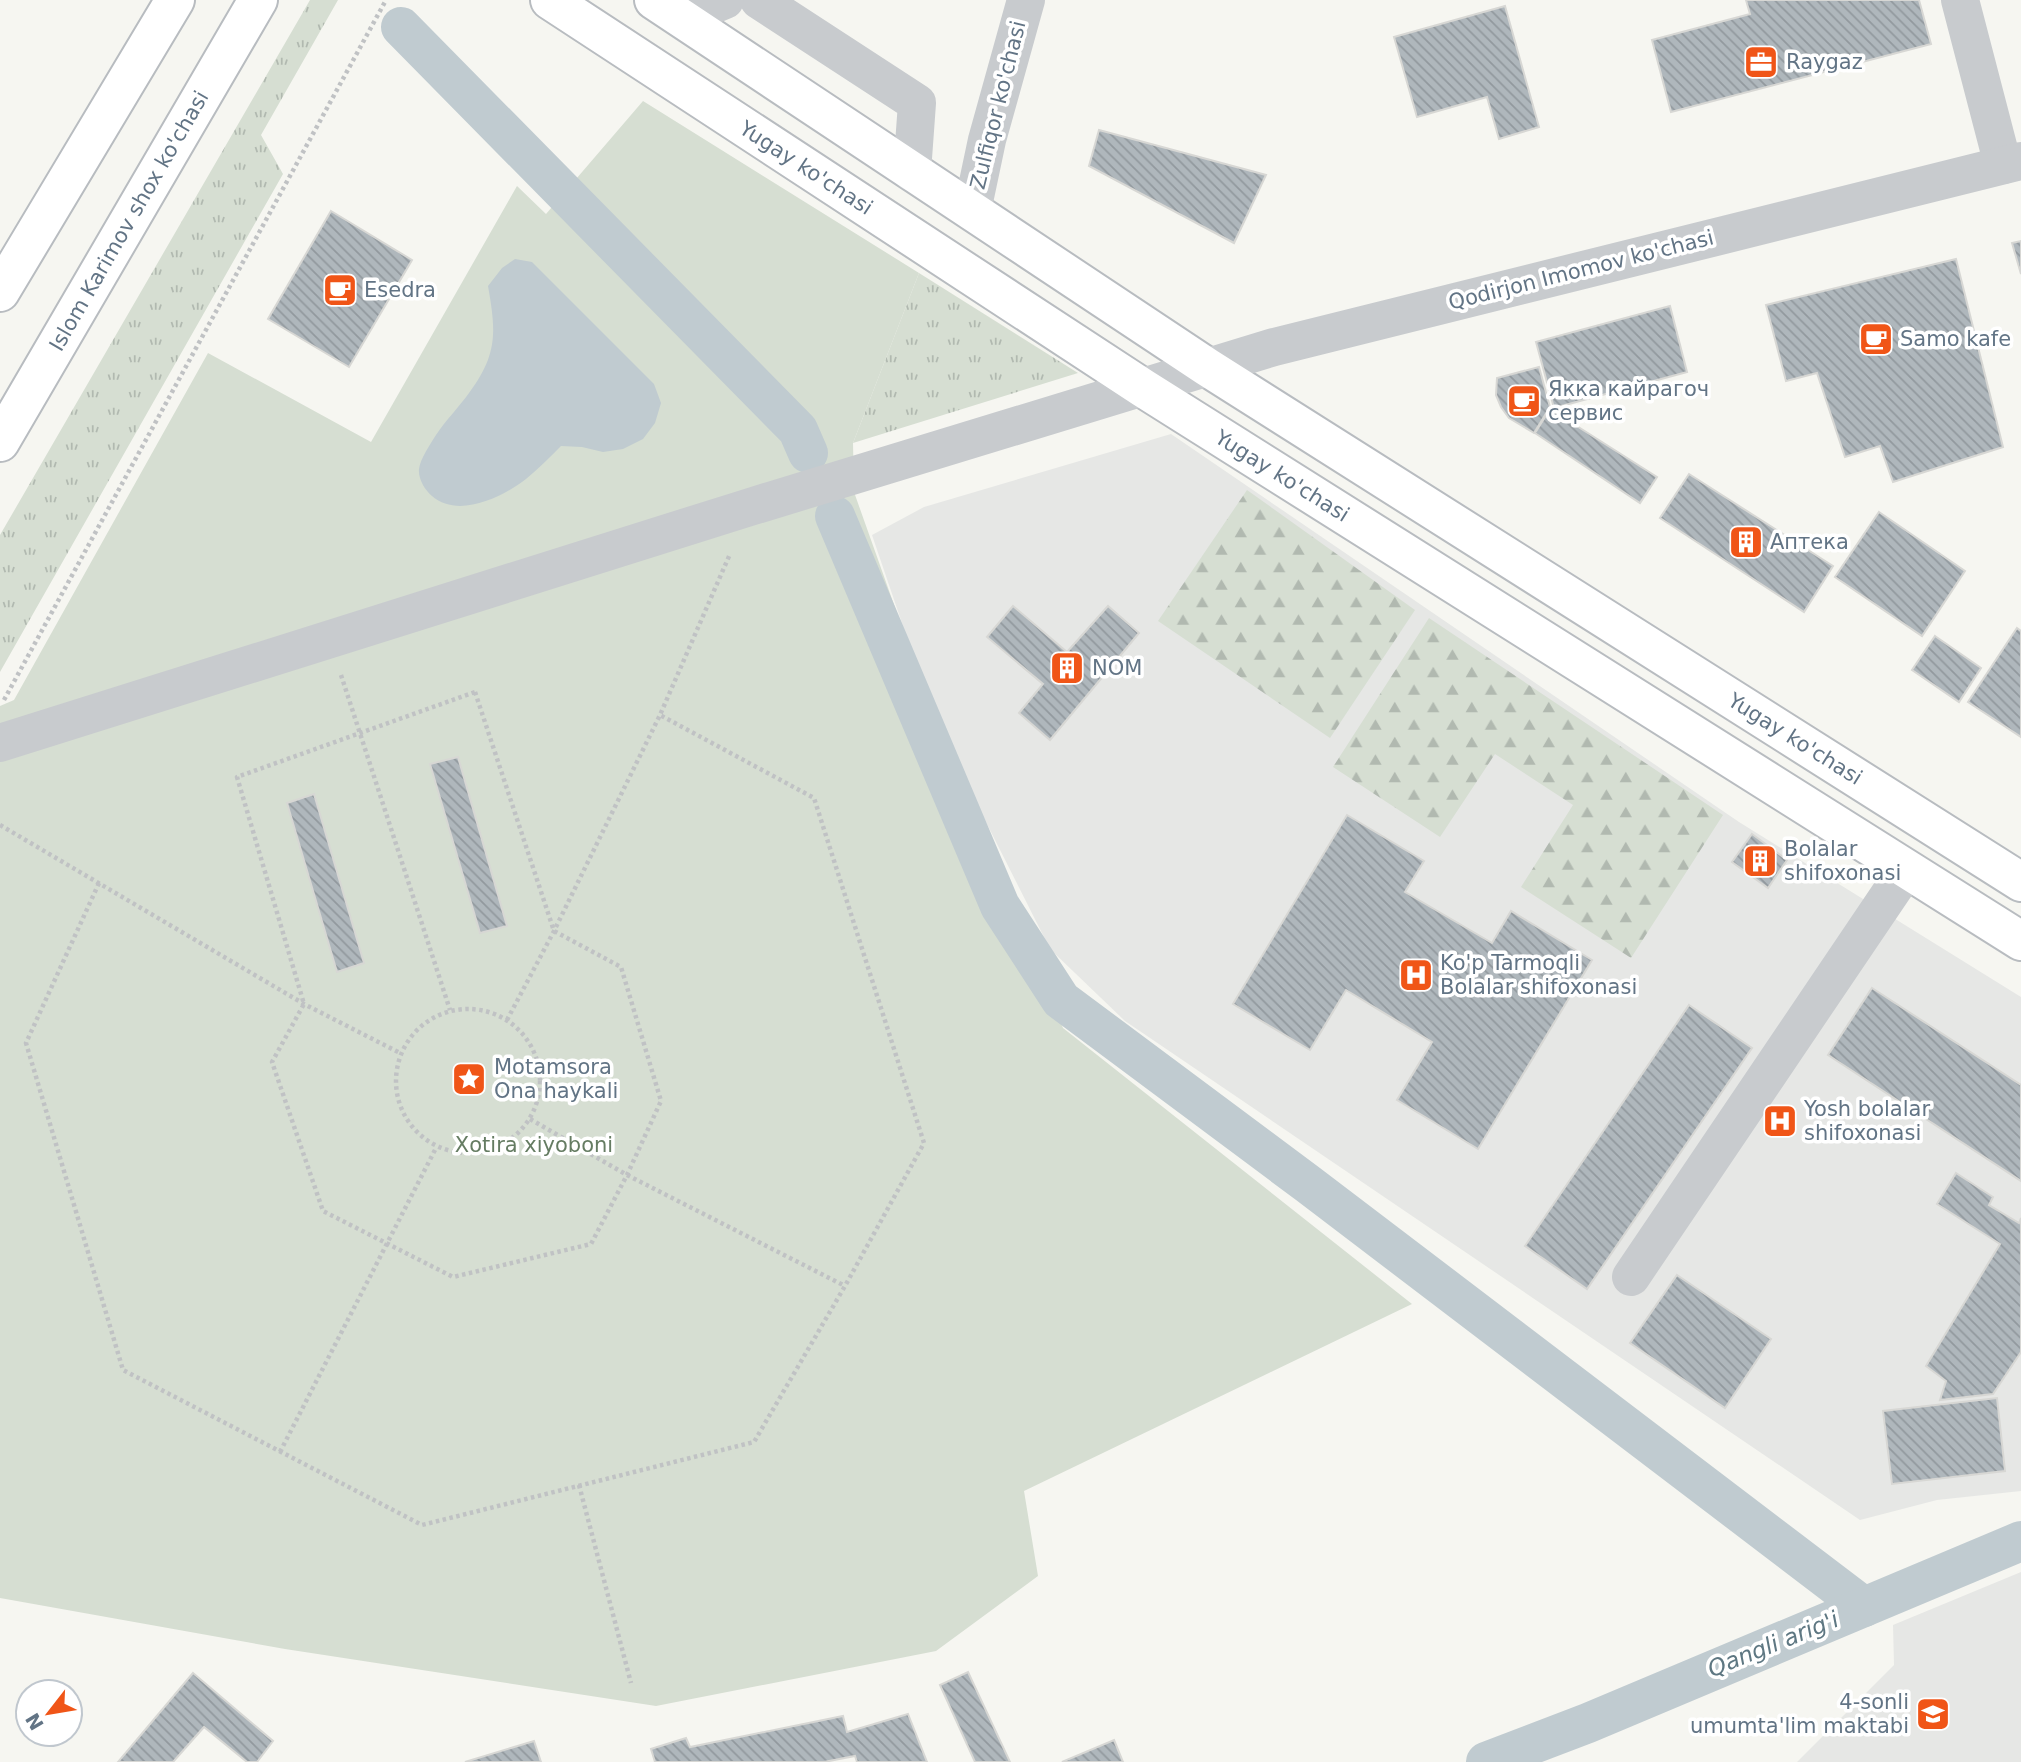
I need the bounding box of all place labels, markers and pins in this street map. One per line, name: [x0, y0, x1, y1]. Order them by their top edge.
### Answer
office icon: Raygaz: [1742, 43, 1780, 81]
place label: Raygaz: [1786, 50, 1863, 74]
cafe icon: Esedra: [321, 271, 359, 309]
place label: Esedra: [364, 278, 436, 302]
cafe icon: Samo kafe: [1857, 320, 1895, 358]
place label: Samo kafe: [1900, 327, 2011, 351]
place label: Якка кайрагоч сервис: [1548, 377, 1709, 425]
cafe icon: Якка кайрагоч сервис: [1505, 382, 1543, 420]
building icon: Аптека: [1727, 523, 1765, 561]
place label: Аптека: [1770, 530, 1849, 554]
building icon: NOM: [1048, 649, 1086, 687]
place label: NOM: [1092, 656, 1142, 680]
place label: Bolalar shifoxonasi: [1784, 837, 1901, 885]
building icon: Bolalar shifoxonasi: [1741, 842, 1779, 880]
place label: Ko'p Tarmoqli Bolalar shifoxonasi: [1440, 951, 1637, 999]
hospital icon: Ko'p Tarmoqli Bolalar shifoxonasi: [1397, 956, 1435, 994]
place label: Motamsora Ona haykali: [494, 1055, 618, 1103]
place icon: Motamsora Ona haykali: [450, 1060, 488, 1098]
place label: Yosh bolalar shifoxonasi: [1803, 1097, 1930, 1145]
hospital icon: Yosh bolalar shifoxonasi: [1761, 1102, 1799, 1140]
place label: 4-sonli umumta'lim maktabi: [1690, 1690, 1909, 1738]
school or university icon: 4-sonli umumta'lim maktabi: [1914, 1695, 1952, 1733]

